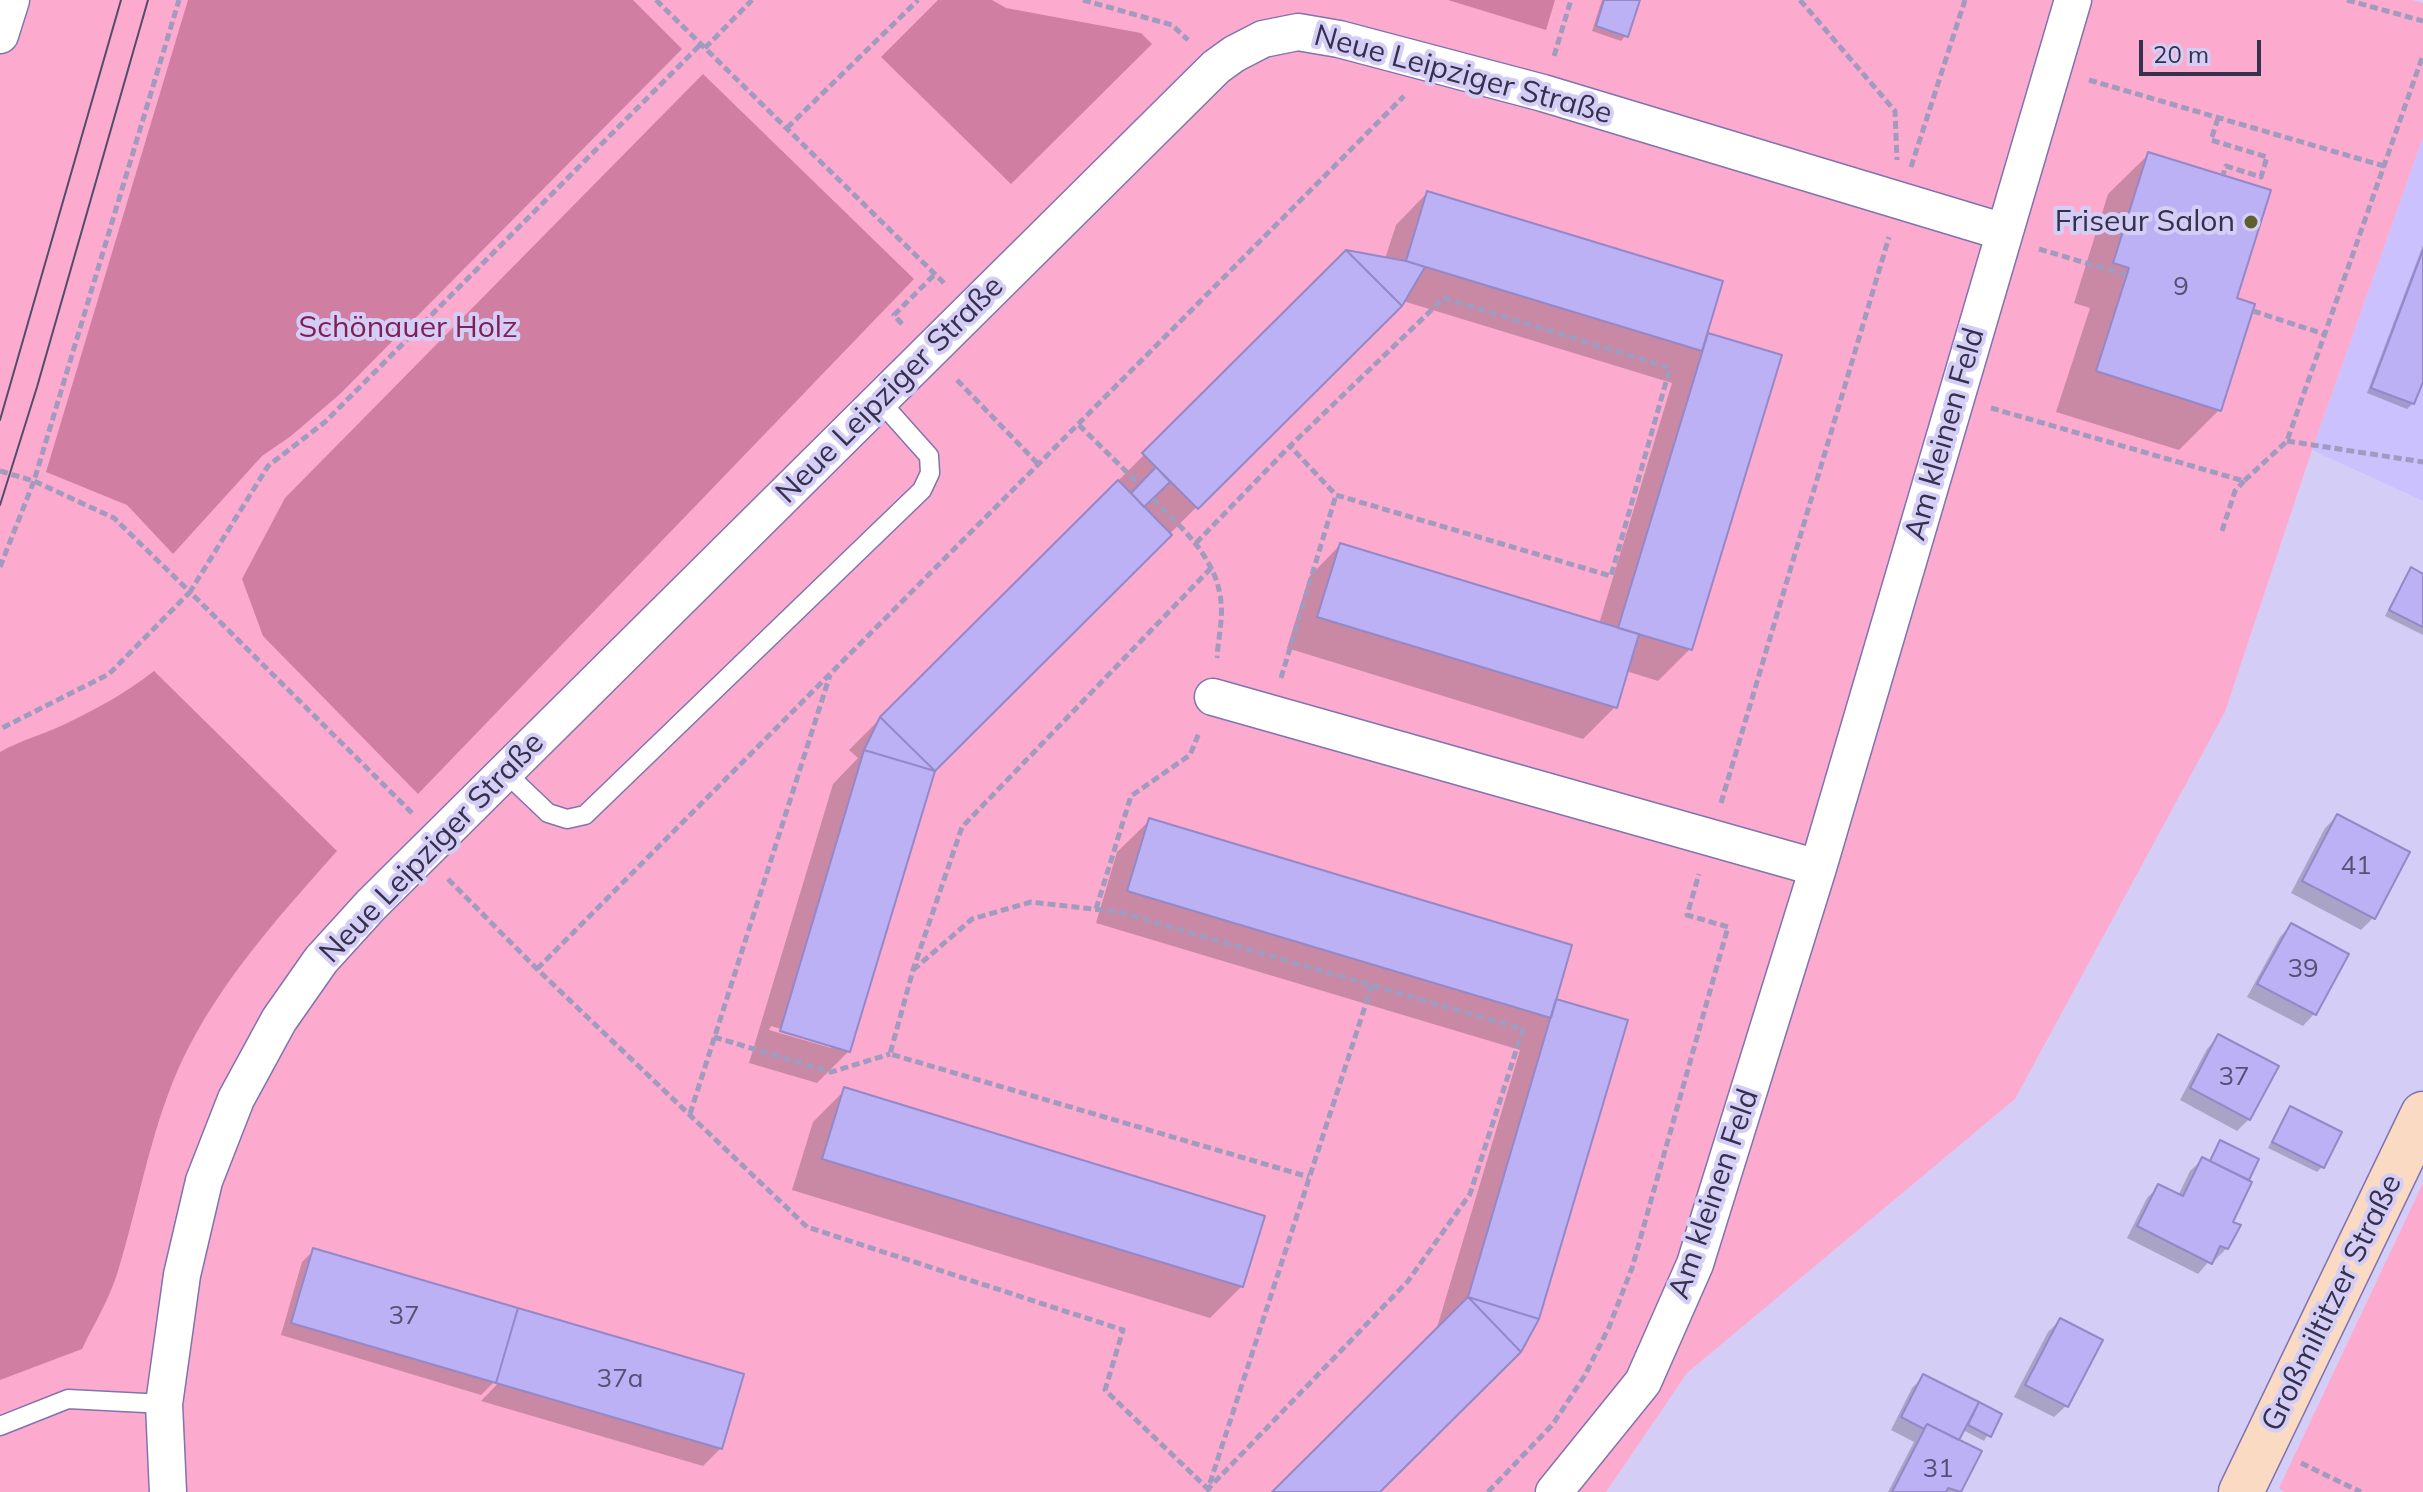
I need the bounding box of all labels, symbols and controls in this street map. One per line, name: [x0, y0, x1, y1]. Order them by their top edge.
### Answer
street label: Neue Leipziger Straße: [1310, 18, 1616, 132]
scale bar: [2143, 24, 2265, 74]
text: 20 m: [2153, 39, 2209, 69]
place label: Friseur Salon: [2055, 204, 2235, 240]
marker: Friseur Salon: [2242, 213, 2260, 231]
street label: Neue Leipziger Straße: [769, 269, 1011, 511]
house number: 9: [2173, 271, 2189, 303]
park label: Schönauer Holz: [299, 310, 517, 346]
street label: Am kleinen Feld: [1897, 324, 1993, 544]
street label: Neue Leipziger Straße: [313, 725, 551, 971]
house number: 41: [2340, 850, 2372, 882]
house number: 39: [2287, 953, 2319, 985]
house number: 37: [2218, 1061, 2250, 1093]
street label: Am kleinen Feld: [1661, 1084, 1767, 1304]
street label: Großmiltitzer Straße: [2254, 1169, 2410, 1437]
house number: 37: [388, 1300, 420, 1332]
house number: 37a: [597, 1363, 643, 1395]
house number: 31: [1922, 1453, 1954, 1485]

